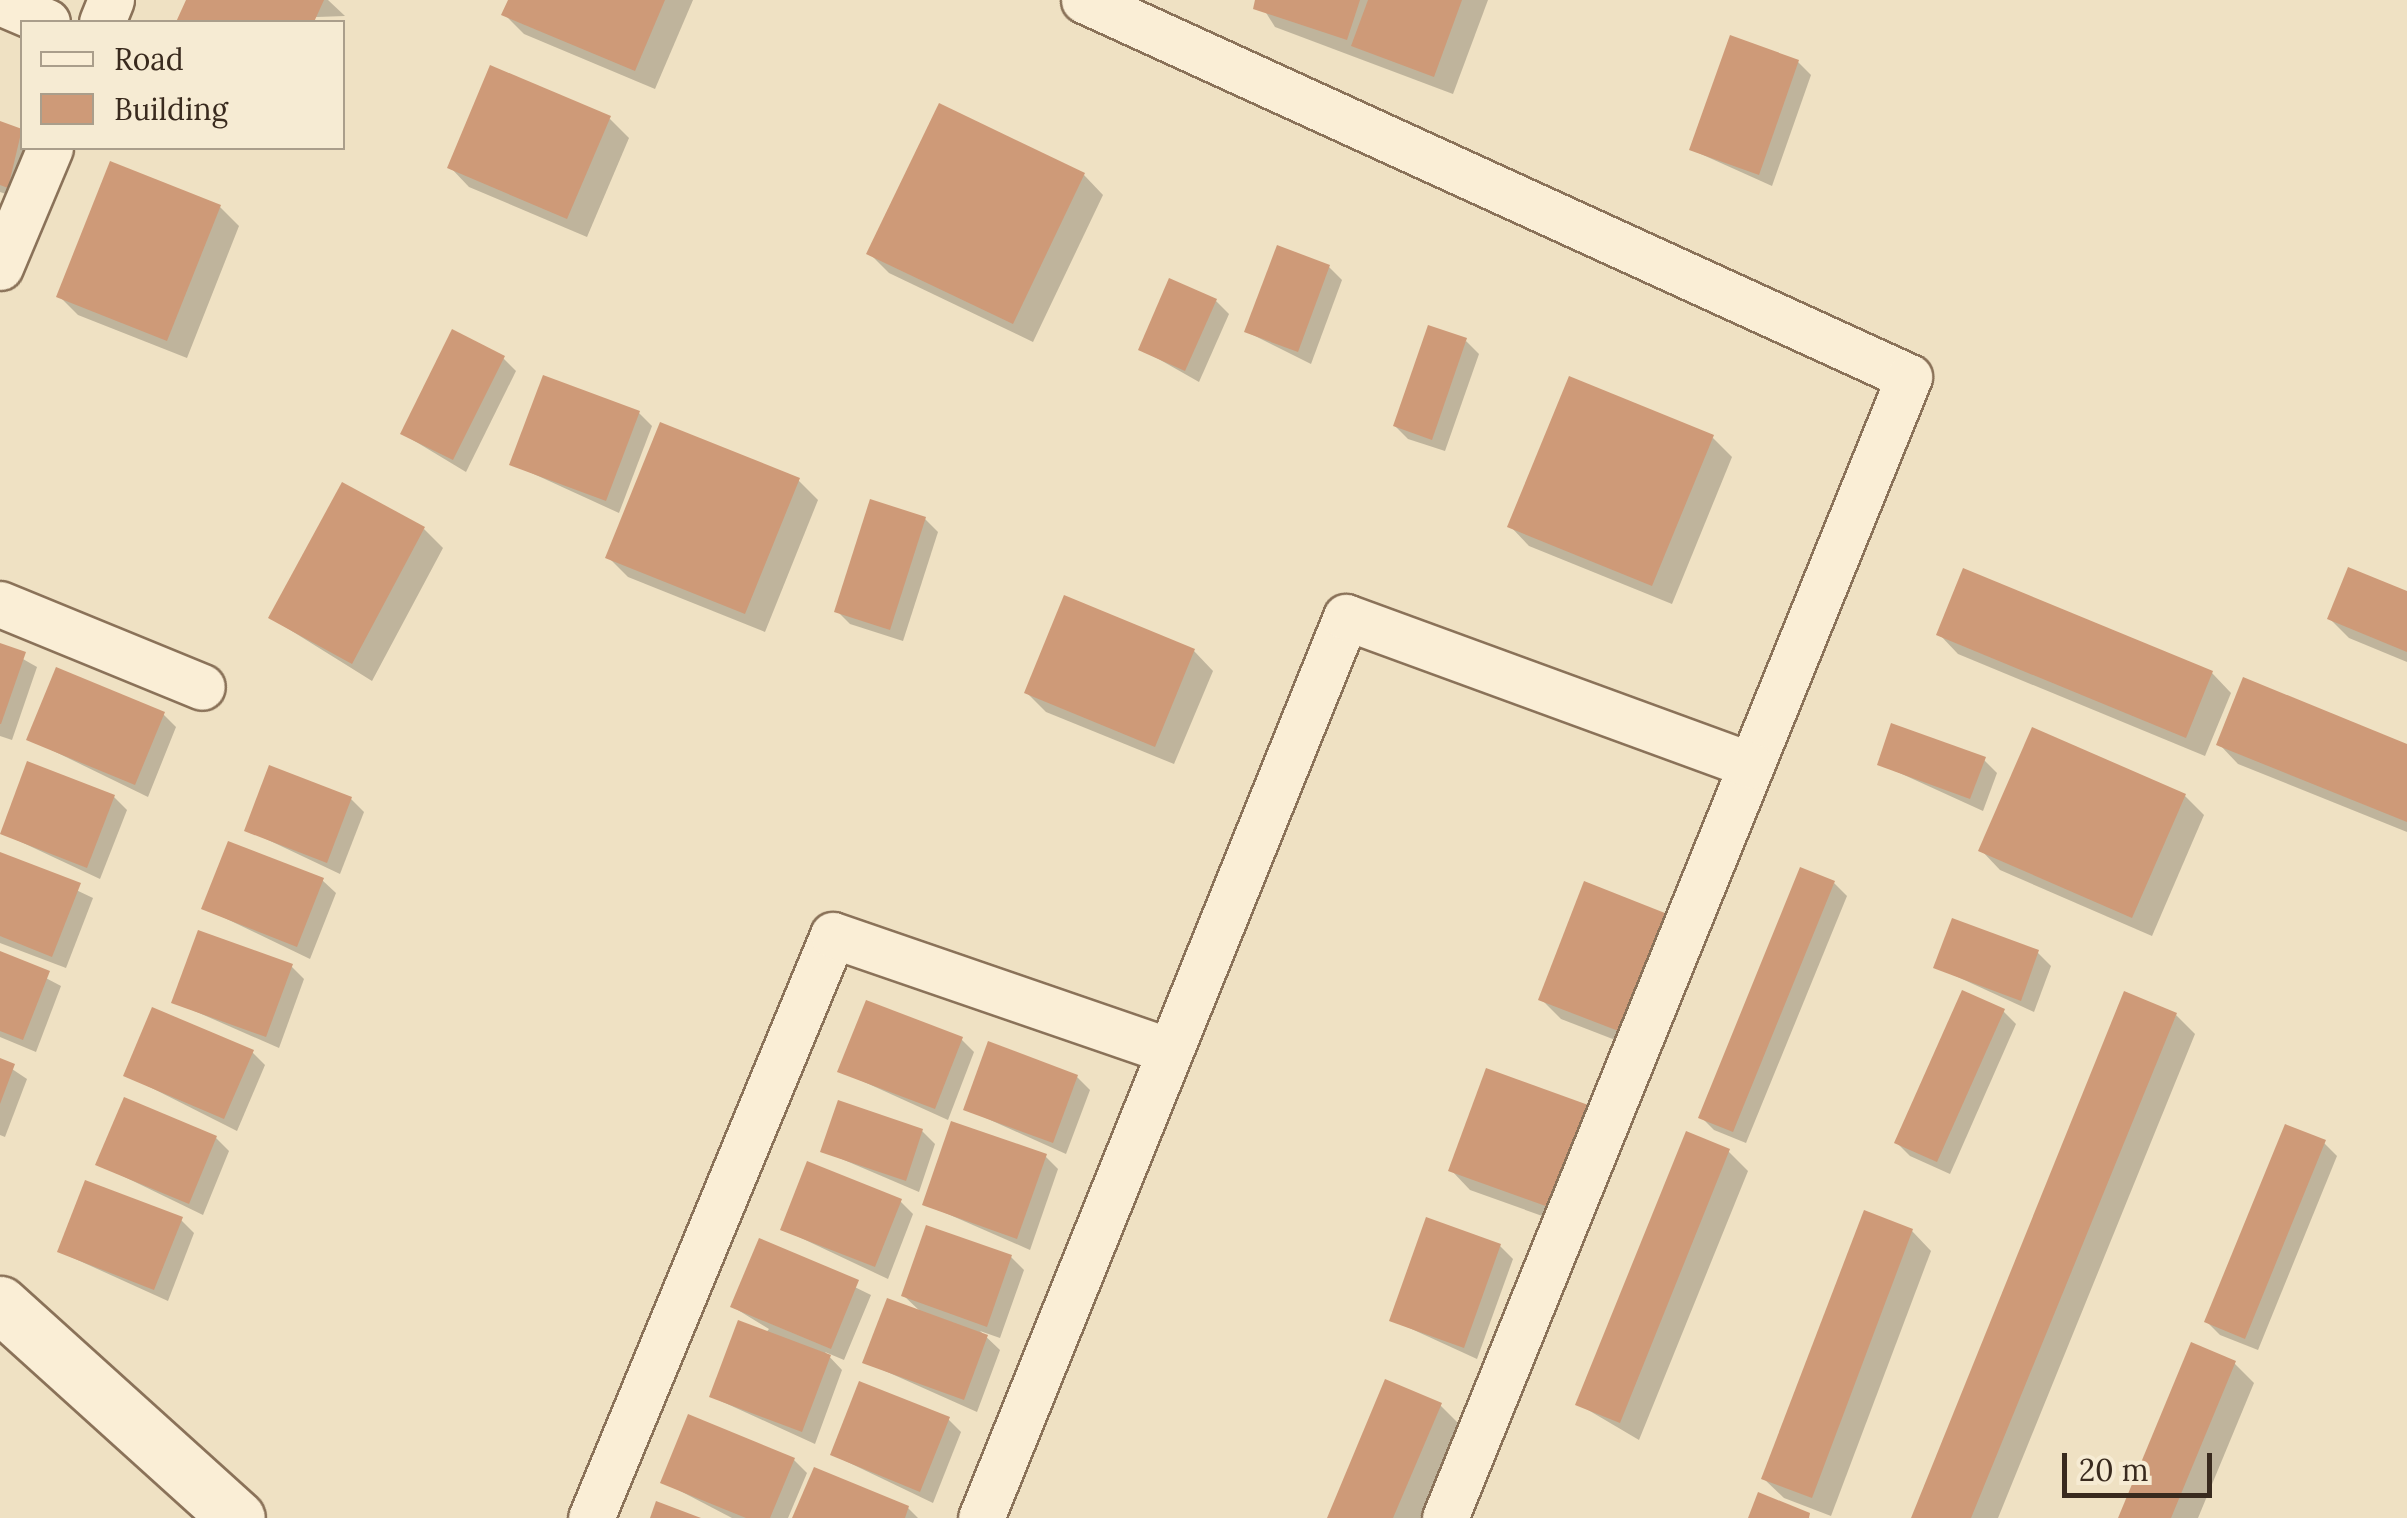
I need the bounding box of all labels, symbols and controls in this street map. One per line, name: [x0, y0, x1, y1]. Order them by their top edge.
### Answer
legend: [20, 20, 345, 150]
text: Road: [114, 40, 184, 78]
text: Building: [114, 90, 228, 128]
scale bar: [2067, 1433, 2217, 1495]
text: 20 m: [2079, 1451, 2148, 1489]

